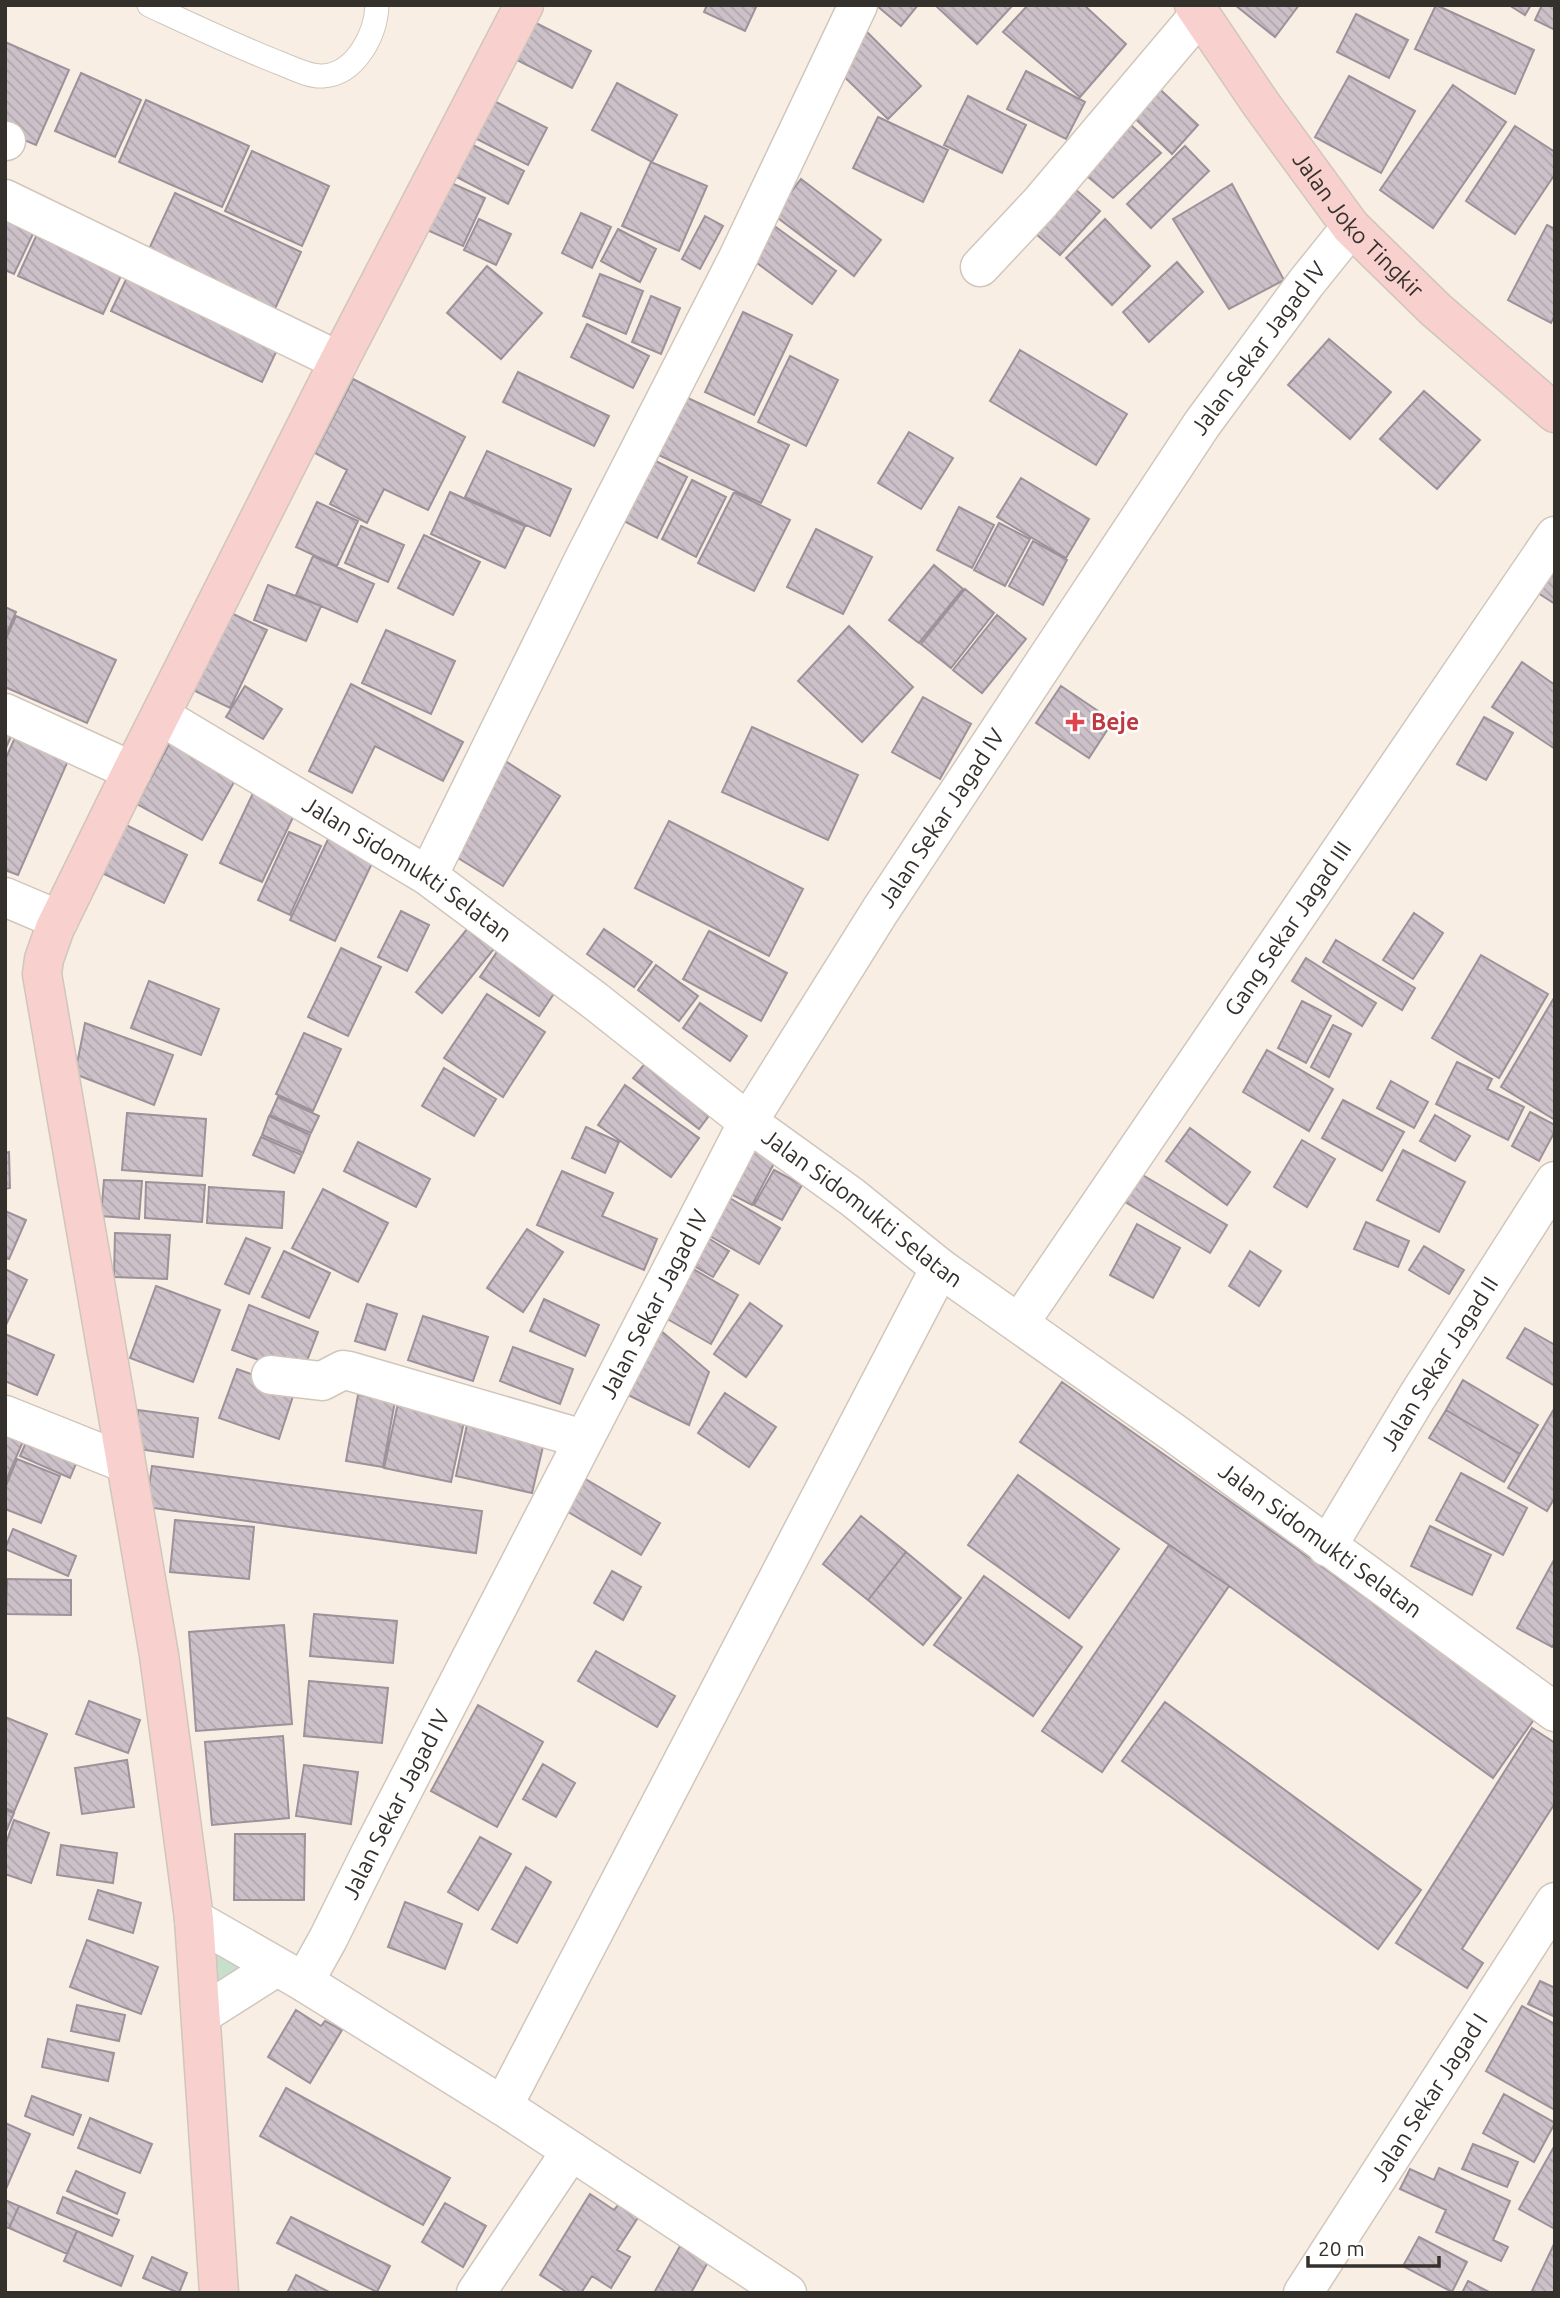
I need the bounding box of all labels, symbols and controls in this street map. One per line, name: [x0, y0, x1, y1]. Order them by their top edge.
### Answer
street label: Jalan Joko Tingkir: [1288, 147, 1429, 303]
street label: Jalan Sekar Jagad IV: [1186, 256, 1330, 439]
place label: Beje: [1091, 709, 1139, 734]
marker: Beje: [1065, 712, 1085, 732]
street label: Jalan Sekar Jagad IV: [873, 724, 1009, 912]
street label: Jalan Sidomukti Selatan: [298, 791, 517, 946]
street label: Gang Sekar Jagad III: [1219, 836, 1356, 1020]
street label: Jalan Sidomukti Selatan: [758, 1123, 967, 1292]
street label: Jalan Sekar Jagad IV: [594, 1205, 713, 1402]
street label: Jalan Sekar Jagad II: [1375, 1272, 1503, 1455]
street label: Jalan Sidomukti Selatan: [1214, 1457, 1427, 1622]
street label: Jalan Sekar Jagad IV: [337, 1705, 454, 1903]
street label: Jalan Sekar Jagad I: [1366, 2008, 1492, 2185]
scale bar: [1308, 2224, 1439, 2268]
text: 20 m: [1318, 2236, 1365, 2260]

